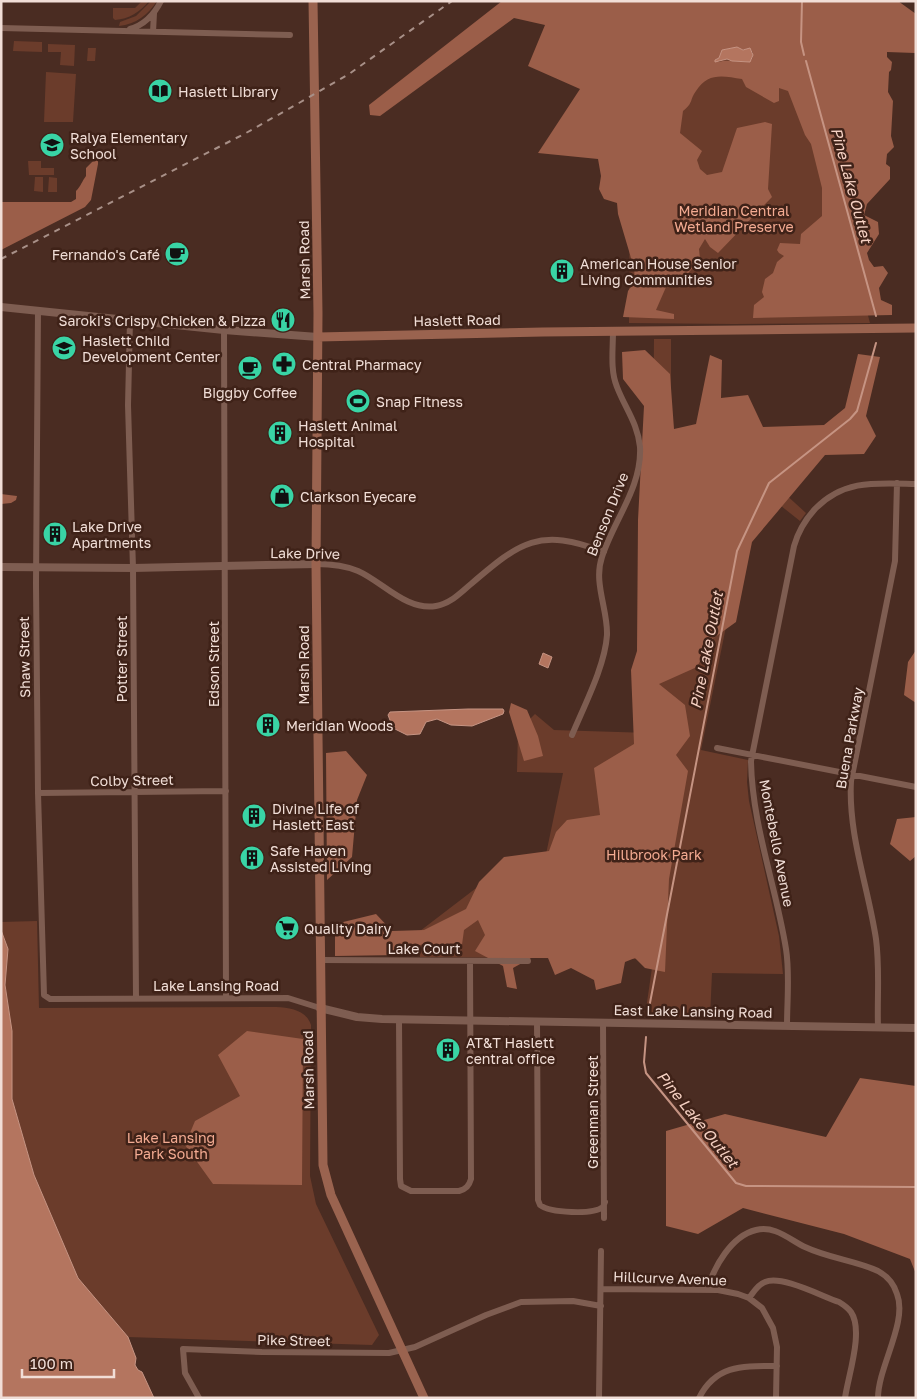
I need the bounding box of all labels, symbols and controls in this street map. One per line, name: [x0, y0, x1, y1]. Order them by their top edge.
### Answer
library icon: Haslett Library: [147, 78, 173, 104]
place label: Haslett Library: [178, 83, 278, 100]
water label: Pine Lake Outlet: [828, 125, 877, 247]
place label: Ralya Elementary School: [70, 129, 188, 162]
school or university icon: Ralya Elementary School: [39, 132, 65, 158]
park label: Meridian Central Wetland Preserve: [674, 202, 794, 235]
street label: Marsh Road: [295, 220, 313, 300]
cafe icon: Fernando's Café: [164, 241, 190, 267]
place label: Fernando's Café: [52, 246, 160, 263]
place label: American House Senior Living Communities: [580, 255, 737, 288]
building icon: American House Senior Living Communities: [549, 258, 575, 284]
restaurant icon: Saroki's Crispy Chicken & Pizza: [270, 307, 296, 333]
street label: Haslett Road: [413, 311, 501, 329]
place label: Saroki's Crispy Chicken & Pizza: [58, 312, 266, 329]
place label: Haslett Child Development Center: [82, 332, 221, 365]
school or university icon: Haslett Child Development Center: [51, 335, 77, 361]
pharmacy icon: Central Pharmacy: [271, 351, 297, 377]
cafe icon: Biggby Coffee: [237, 355, 263, 381]
place label: Central Pharmacy: [302, 356, 422, 373]
place label: Biggby Coffee: [203, 384, 297, 401]
sports icon: Snap Fitness: [345, 388, 371, 414]
place label: Snap Fitness: [376, 393, 463, 410]
place label: Haslett Animal Hospital: [298, 417, 398, 450]
building icon: Haslett Animal Hospital: [267, 420, 293, 446]
street label: Benson Drive: [582, 470, 632, 558]
shop icon: Clarkson Eyecare: [269, 483, 295, 509]
place label: Clarkson Eyecare: [300, 488, 416, 505]
place label: Lake Drive Apartments: [72, 518, 151, 551]
building icon: Lake Drive Apartments: [42, 521, 68, 547]
street label: Lake Drive: [270, 544, 340, 562]
water label: Pine Lake Outlet: [686, 588, 727, 710]
street label: Potter Street: [113, 615, 130, 703]
street label: Shaw Street: [15, 616, 33, 698]
street label: Edson Street: [205, 621, 222, 707]
street label: Marsh Road: [295, 625, 312, 705]
street label: Buena Parkway: [832, 686, 866, 790]
building icon: Meridian Woods: [255, 712, 281, 738]
place label: Meridian Woods: [286, 717, 393, 734]
street label: Colby Street: [90, 771, 174, 789]
street label: Montebello Avenue: [756, 778, 798, 908]
place label: Divine Life of Haslett East: [272, 800, 359, 833]
building icon: Divine Life of Haslett East: [241, 803, 267, 829]
place label: Safe Haven Assisted Living: [270, 842, 372, 875]
building icon: Safe Haven Assisted Living: [239, 845, 265, 871]
park label: Hillbrook Park: [606, 846, 702, 863]
supermarket icon: Quality Dairy: [274, 915, 300, 941]
place label: Quality Dairy: [304, 920, 392, 937]
street label: Lake Court: [387, 940, 461, 957]
street label: Lake Lansing Road: [153, 977, 279, 994]
street label: East Lake Lansing Road: [613, 1001, 773, 1021]
street label: Marsh Road: [299, 1030, 317, 1110]
place label: AT&T Haslett central office: [466, 1034, 555, 1067]
building icon: AT&T Haslett central office: [435, 1037, 461, 1063]
street label: Greenman Street: [584, 1055, 601, 1169]
water label: Pine Lake Outlet: [654, 1067, 744, 1172]
park label: Lake Lansing Park South: [127, 1129, 215, 1162]
street label: Hillcurve Avenue: [613, 1268, 727, 1288]
street label: Pike Street: [257, 1331, 331, 1349]
scale bar: [22, 1346, 115, 1378]
text: 100 m: [30, 1354, 73, 1372]

